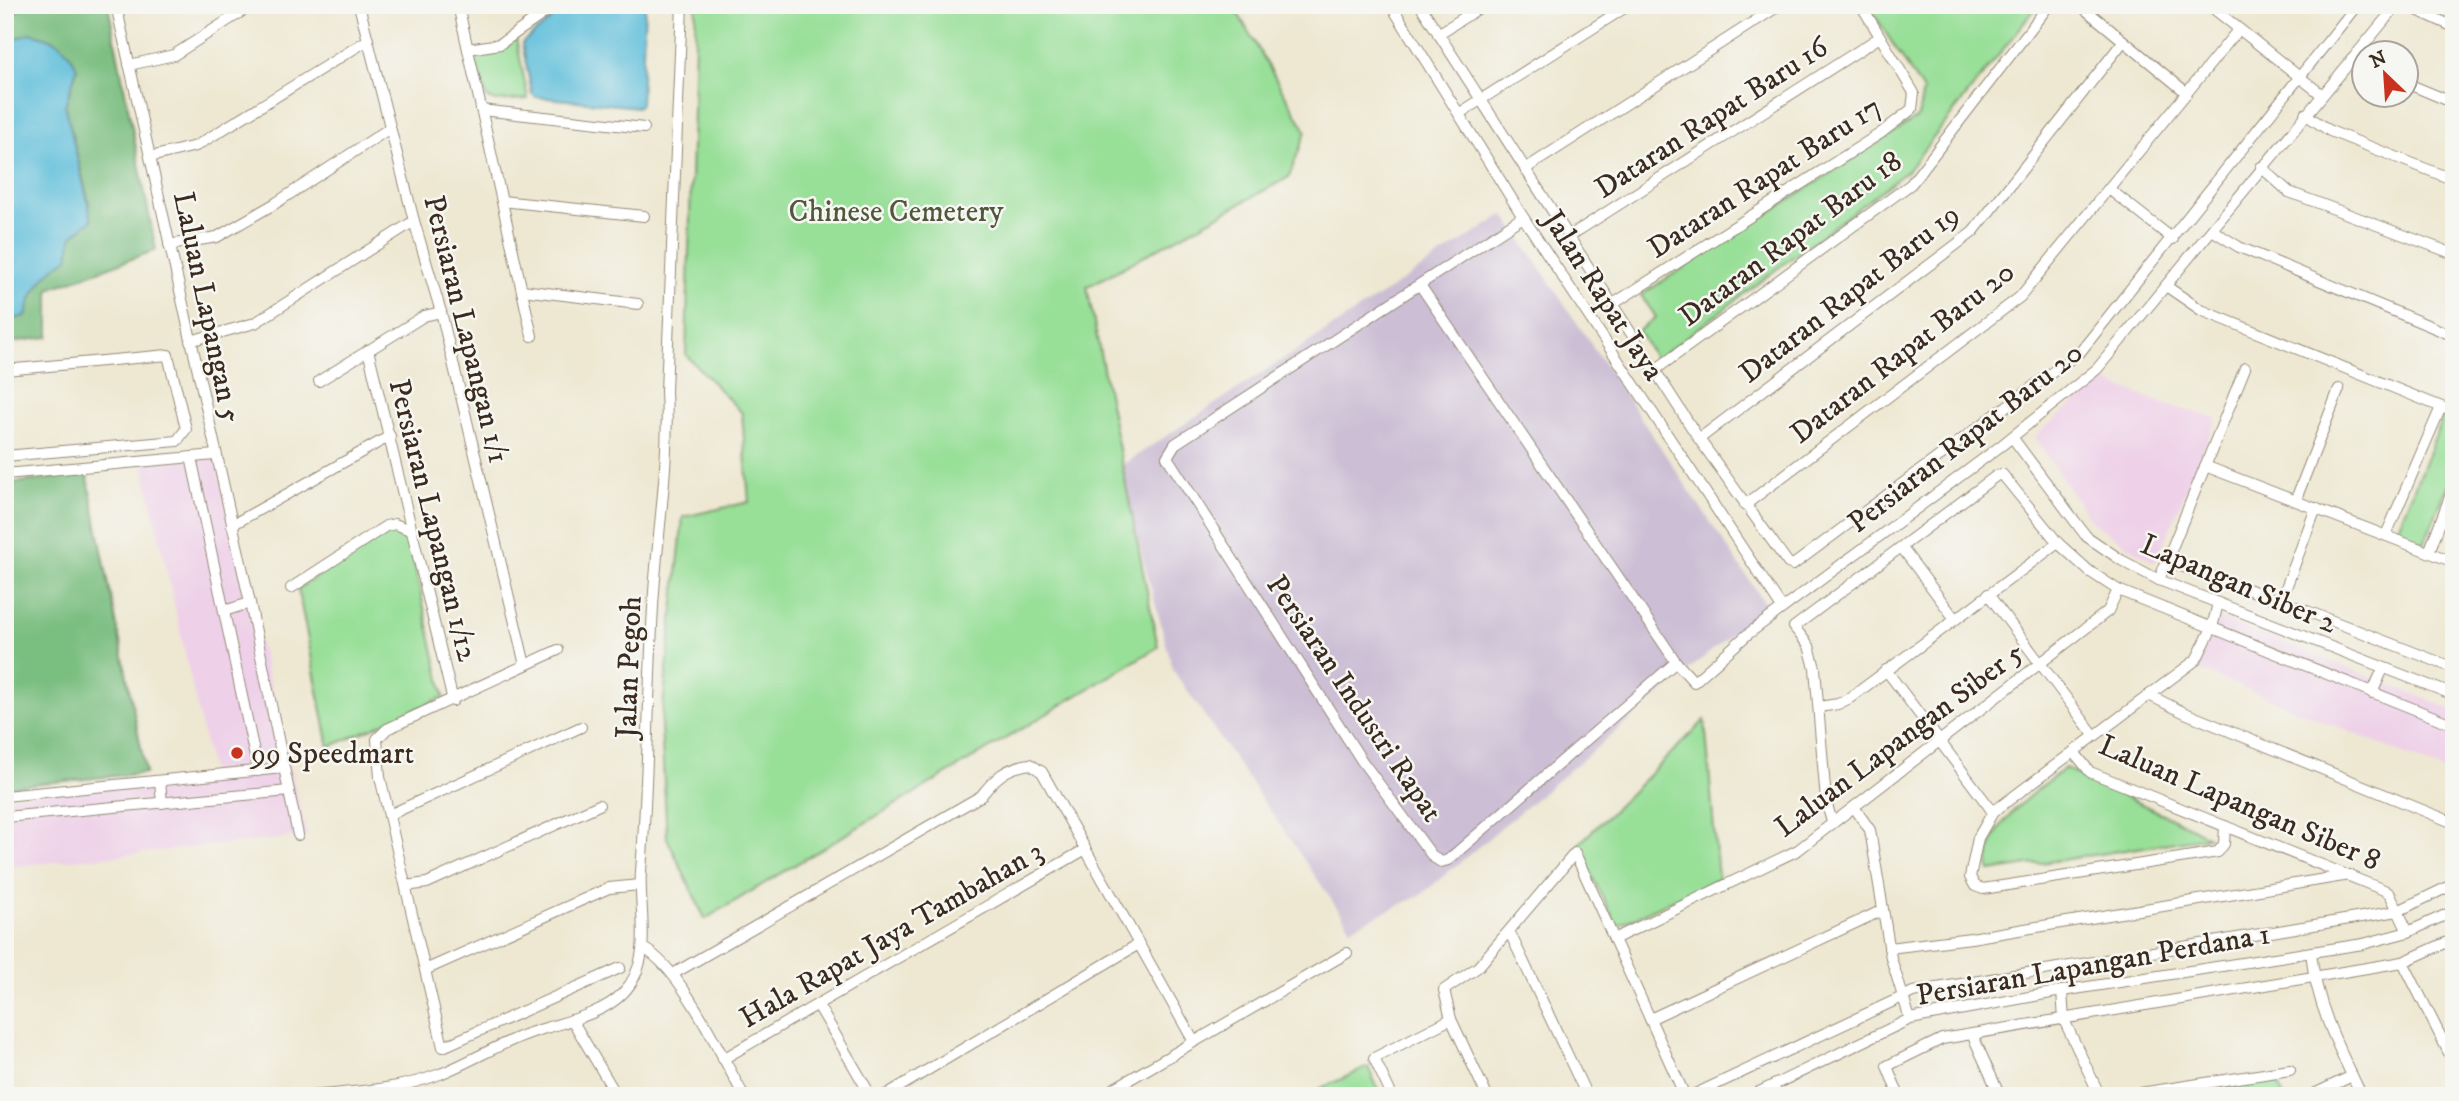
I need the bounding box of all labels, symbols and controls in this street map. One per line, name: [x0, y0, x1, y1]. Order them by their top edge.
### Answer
street label: Dataran Rapat Baru 16: [1588, 28, 1836, 207]
north arrow: [2350, 38, 2420, 108]
text: N: [2367, 46, 2391, 74]
street label: Dataran Rapat Baru 17: [1641, 89, 1888, 267]
street label: Dataran Rapat Baru 18: [1672, 143, 1910, 335]
street label: Laluan Lapangan 5: [164, 189, 249, 426]
street label: Persiaran Lapangan 1/1: [414, 192, 517, 467]
park label: Chinese Cemetery: [789, 194, 1004, 231]
street label: Dataran Rapat Baru 19: [1732, 197, 1968, 392]
street label: Jalan Rapat Jaya: [1532, 201, 1672, 388]
street label: Dataran Rapat Baru 20: [1783, 254, 2023, 452]
street label: Persiaran Rapat Baru 20: [1841, 335, 2091, 542]
street label: Persiaran Lapangan 1/12: [380, 376, 486, 665]
street label: Lapangan Siber 2: [2135, 526, 2342, 642]
street label: Persiaran Industri Rapat: [1257, 568, 1450, 829]
street label: Jalan Pegoh: [608, 595, 650, 742]
street label: Laluan Lapangan Siber 5: [1768, 634, 2032, 846]
street label: Laluan Lapangan Siber 8: [2093, 727, 2386, 879]
place label: 99 Speedmart: [249, 736, 414, 773]
marker: 99 Speedmart: [229, 745, 245, 761]
street label: Hala Rapat Jaya Tambahan 3: [734, 833, 1050, 1037]
street label: Persiaran Lapangan Perdana 1: [1914, 916, 2273, 1015]

